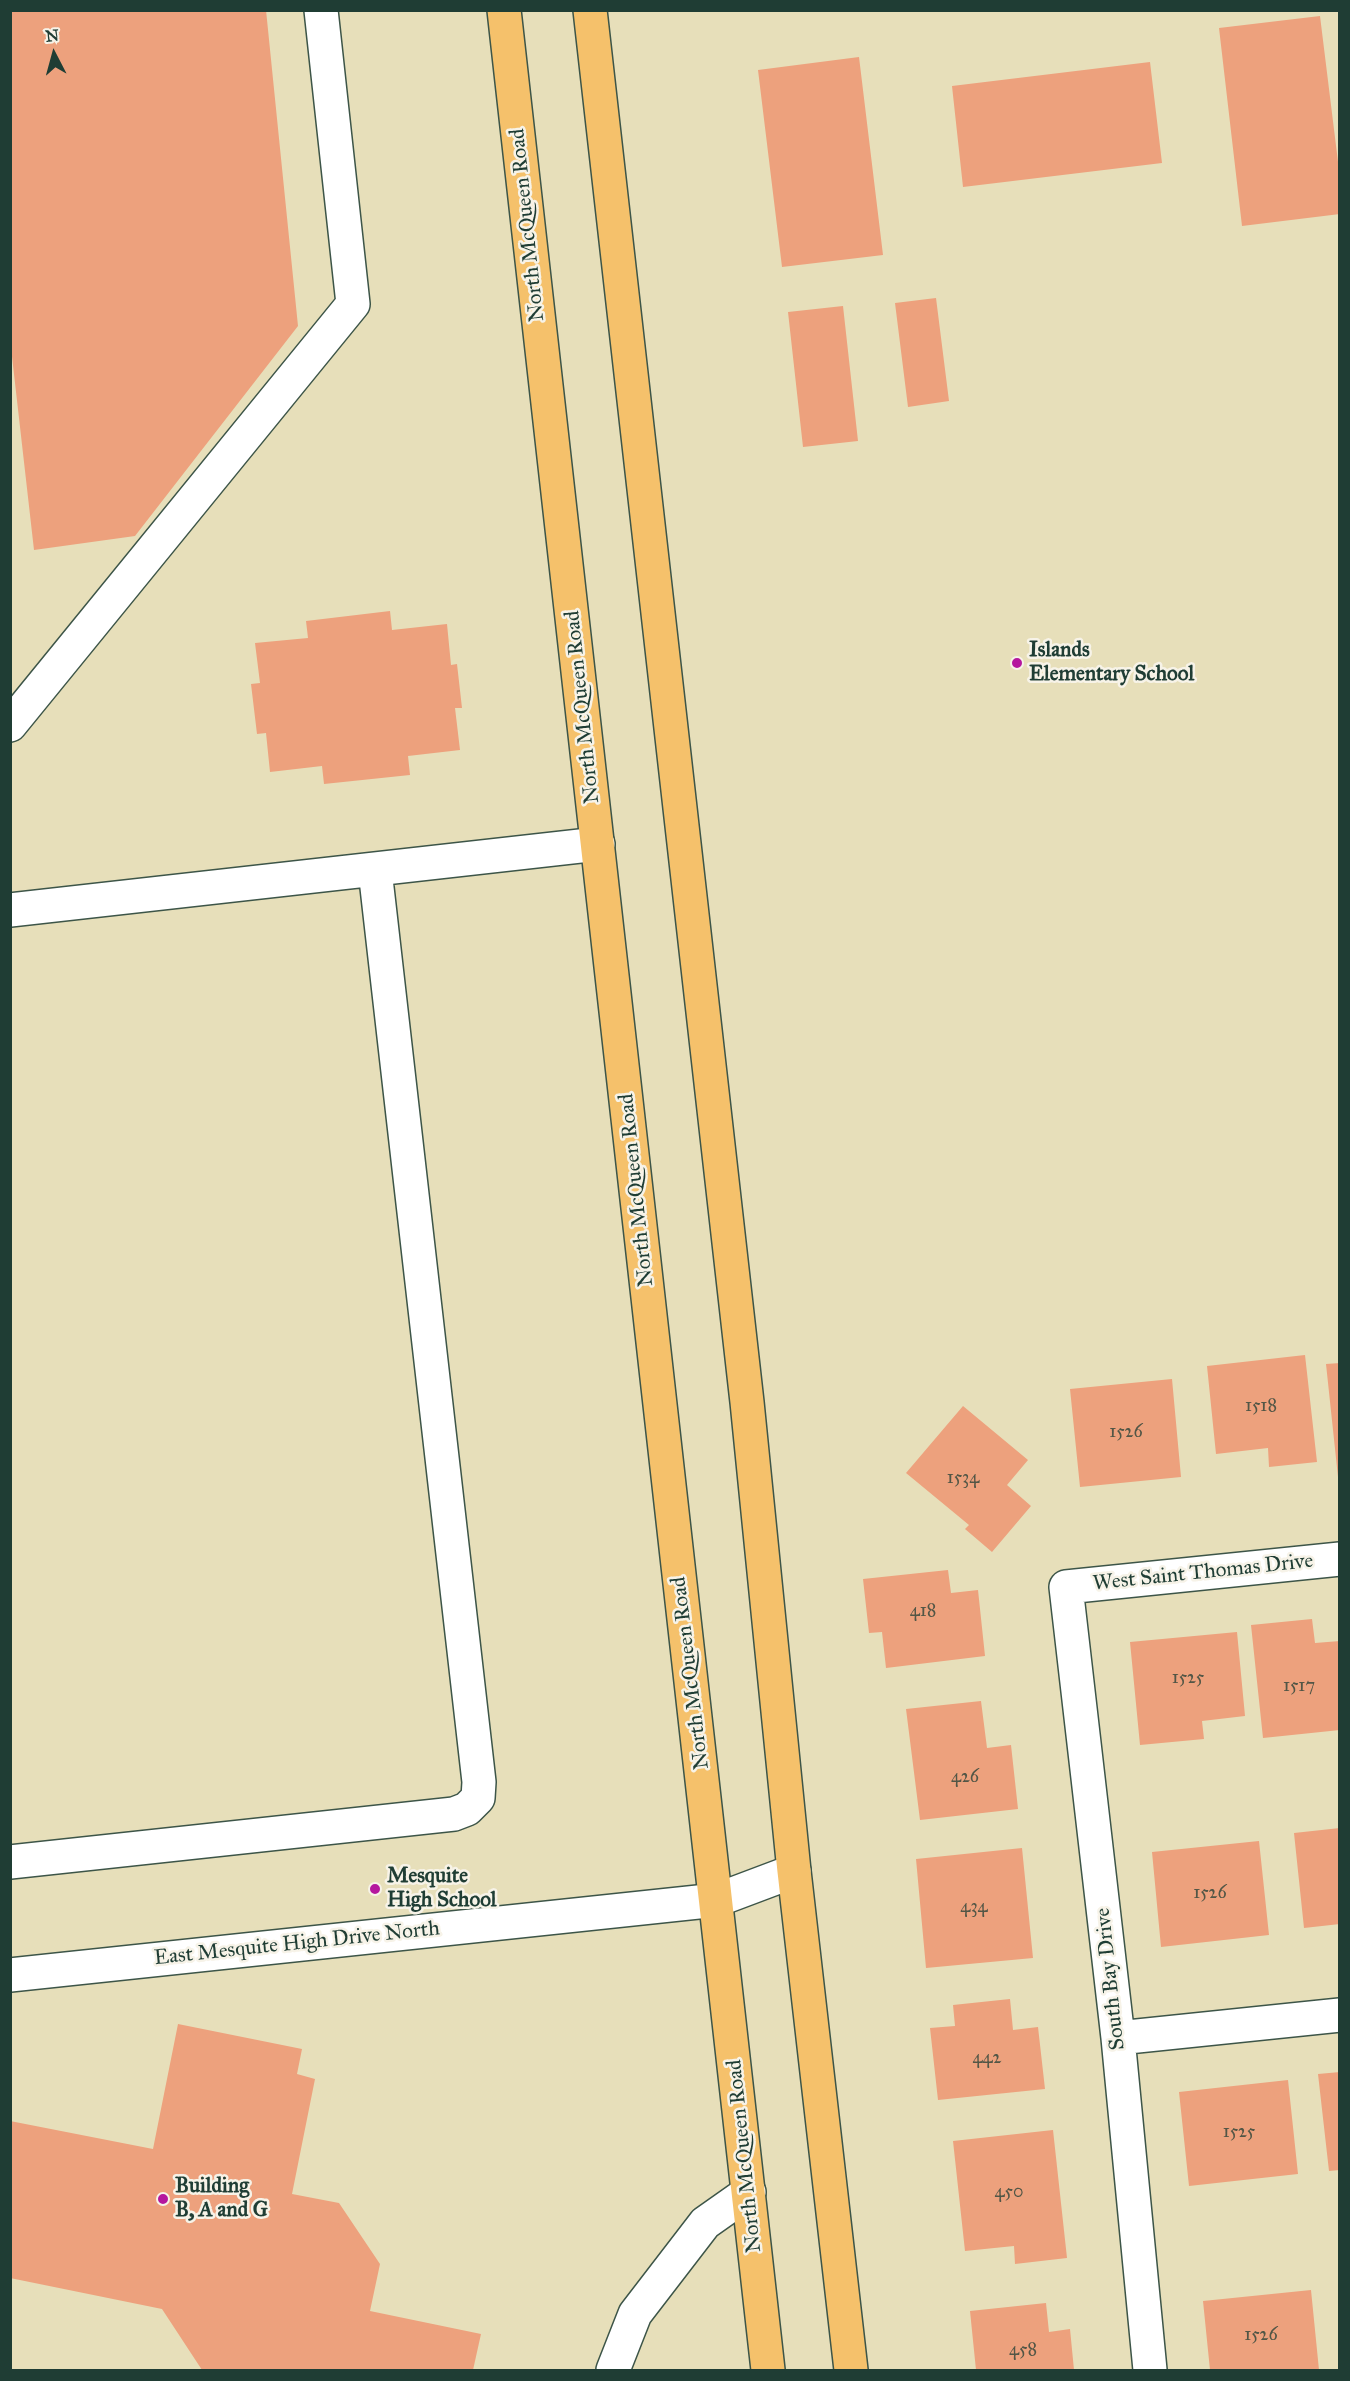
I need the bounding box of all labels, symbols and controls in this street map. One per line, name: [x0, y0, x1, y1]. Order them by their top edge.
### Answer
north arrow: [24, 24, 84, 84]
text: N: [44, 25, 60, 46]
street label: North McQueen Road: [505, 127, 551, 323]
street label: North McQueen Road: [560, 609, 606, 805]
place label: Islands Elementary School: [1029, 638, 1194, 688]
marker: Islands Elementary School: [1010, 656, 1024, 670]
street label: North McQueen Road: [614, 1092, 660, 1288]
house number: 1518: [1245, 1396, 1277, 1418]
house number: 1526: [1109, 1422, 1143, 1444]
house number: 1534: [947, 1468, 979, 1490]
street label: West Saint Thomas Drive: [1092, 1549, 1314, 1597]
street label: North McQueen Road: [667, 1575, 715, 1771]
house number: 418: [910, 1601, 936, 1623]
house number: 1525: [1172, 1668, 1204, 1690]
house number: 1517: [1283, 1676, 1315, 1698]
house number: 426: [951, 1767, 979, 1789]
place label: Mesquite High School: [387, 1864, 497, 1914]
marker: Mesquite High School: [368, 1882, 382, 1896]
house number: 1526: [1193, 1883, 1227, 1905]
house number: 434: [960, 1897, 988, 1919]
street label: South Bay Drive: [1091, 1907, 1131, 2051]
street label: East Mesquite High Drive North: [153, 1916, 441, 1972]
house number: 442: [973, 2048, 1001, 2070]
street label: North McQueen Road: [722, 2058, 768, 2254]
house number: 1525: [1223, 2122, 1255, 2144]
place label: Building B, A and G: [175, 2174, 268, 2224]
house number: 450: [995, 2182, 1023, 2204]
marker: Building B, A and G: [156, 2192, 170, 2206]
house number: 1526: [1244, 2325, 1278, 2347]
house number: 458: [1009, 2340, 1037, 2362]

